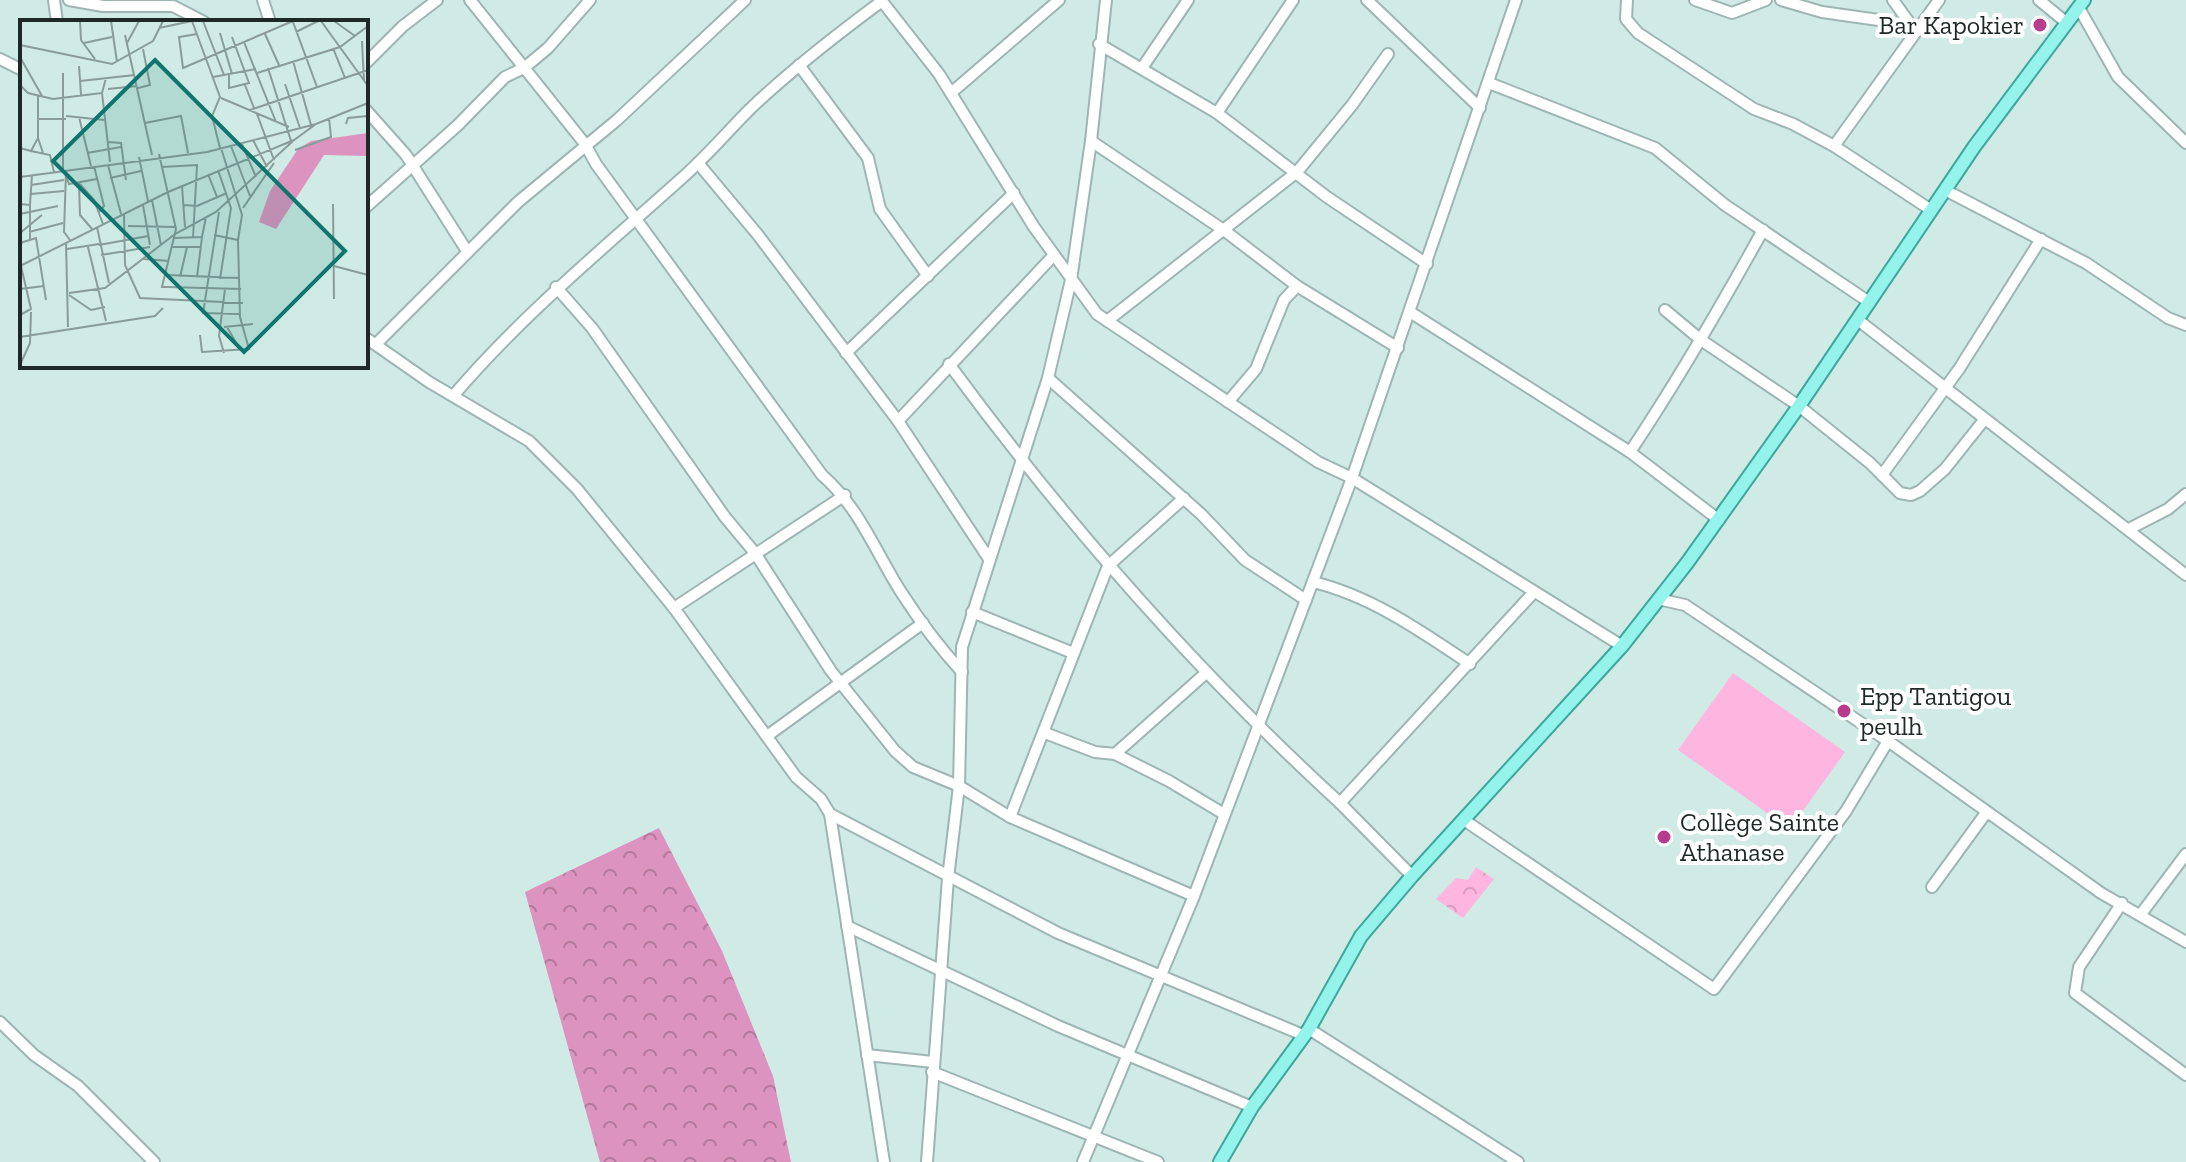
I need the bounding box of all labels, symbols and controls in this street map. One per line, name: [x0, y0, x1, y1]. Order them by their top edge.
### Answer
place label: Bar Kapokier: [1879, 9, 2024, 41]
marker: Bar Kapokier: [2031, 16, 2049, 34]
inset map: [20, 20, 368, 368]
place label: Epp Tantigou peulh: [1860, 680, 2012, 742]
marker: Epp Tantigou peulh: [1835, 702, 1853, 720]
place label: Collège Sainte Athanase: [1680, 806, 1839, 868]
marker: Collège Sainte Athanase: [1655, 828, 1673, 846]

